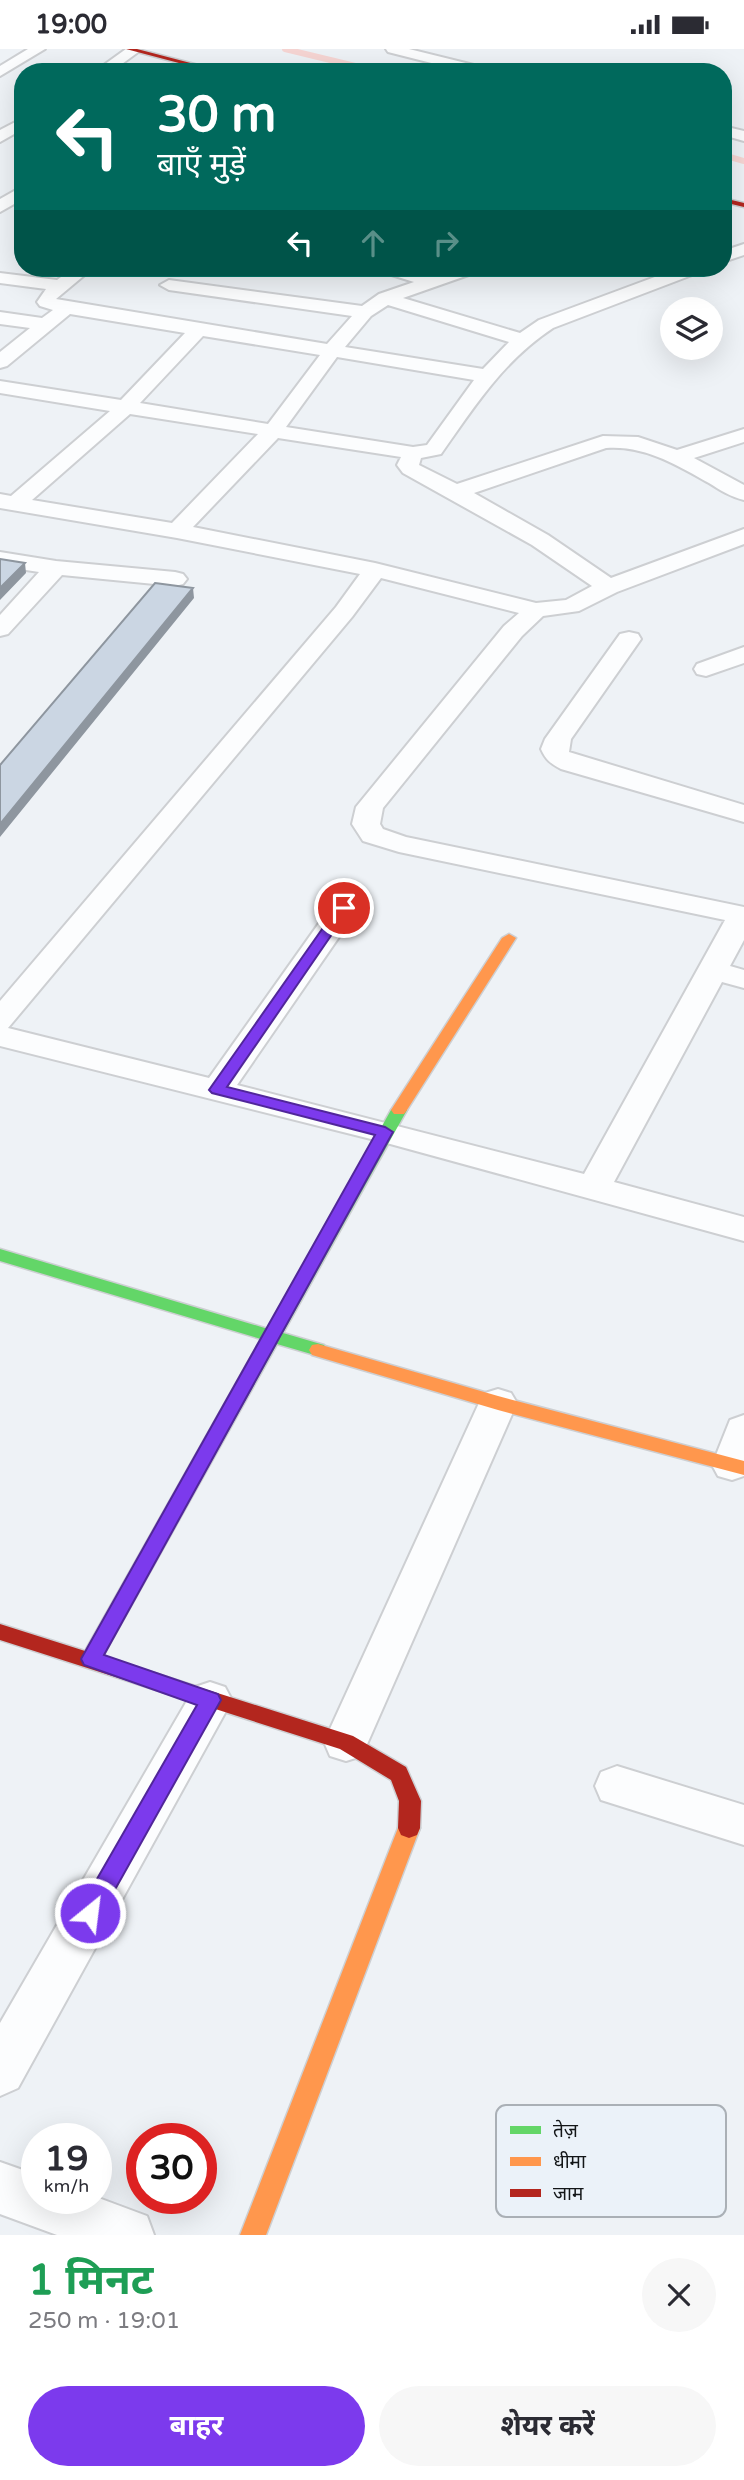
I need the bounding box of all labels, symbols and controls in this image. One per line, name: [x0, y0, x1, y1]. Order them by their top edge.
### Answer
text: 19:00: [35, 9, 107, 40]
text: 30 m: [157, 86, 276, 145]
icon: left: [42, 91, 133, 182]
text: बाएँ मुड़ें: [157, 146, 246, 184]
icon: left: [281, 224, 319, 262]
icon: ahead: [354, 224, 392, 262]
icon: right: [427, 224, 465, 262]
map controls: [660, 297, 723, 360]
button: layers: [660, 297, 723, 360]
pin: [314, 878, 374, 938]
icon: arrive: [325, 889, 363, 927]
position arrow: [53, 1876, 127, 1950]
legend: [496, 2105, 726, 2217]
text: तेज़: [553, 2119, 579, 2142]
speed limit sign: 30: [126, 2123, 217, 2214]
text: 19: [45, 2138, 88, 2180]
text: धीमा: [553, 2151, 587, 2173]
text: km/h: [44, 2175, 89, 2197]
text: जाम: [553, 2183, 584, 2205]
text: 1 मिनट: [28, 2255, 153, 2306]
button: close: [642, 2258, 716, 2332]
text: 250 m · 19:01: [28, 2307, 180, 2335]
button: बाहर: [28, 2386, 365, 2466]
button: शेयर करें: [379, 2386, 716, 2466]

